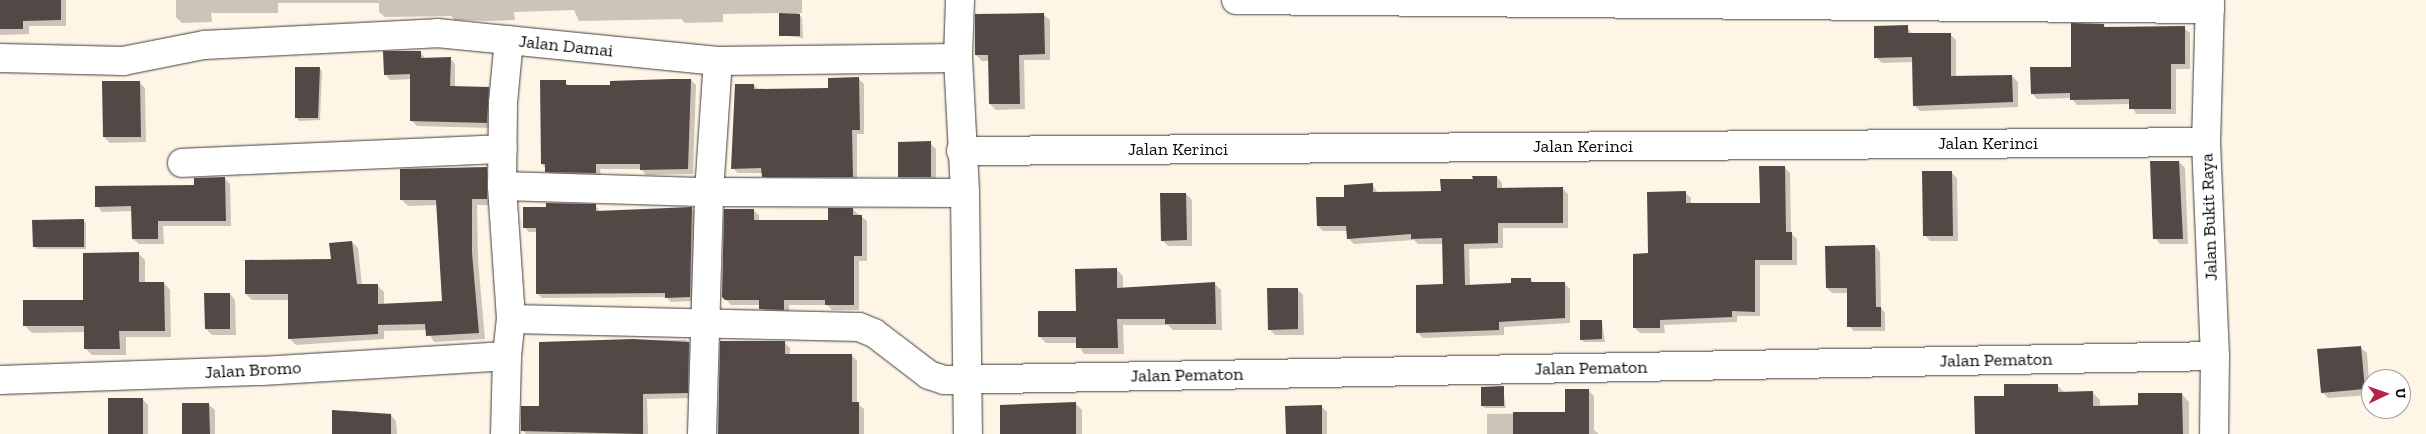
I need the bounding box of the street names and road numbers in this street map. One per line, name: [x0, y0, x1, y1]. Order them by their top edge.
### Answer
street label: Jalan Damai: [518, 30, 614, 62]
street label: Jalan Kerinci: [1938, 132, 2038, 154]
street label: Jalan Kerinci: [1533, 135, 1633, 157]
street label: Jalan Kerinci: [1128, 138, 1228, 160]
street label: Jalan Bukit Raya: [2196, 153, 2222, 281]
street label: Jalan Pematon: [1939, 348, 2053, 372]
street label: Jalan Pematon: [1534, 356, 1648, 380]
street label: Jalan Bromo: [204, 357, 302, 383]
street label: Jalan Pematon: [1130, 363, 1244, 387]

